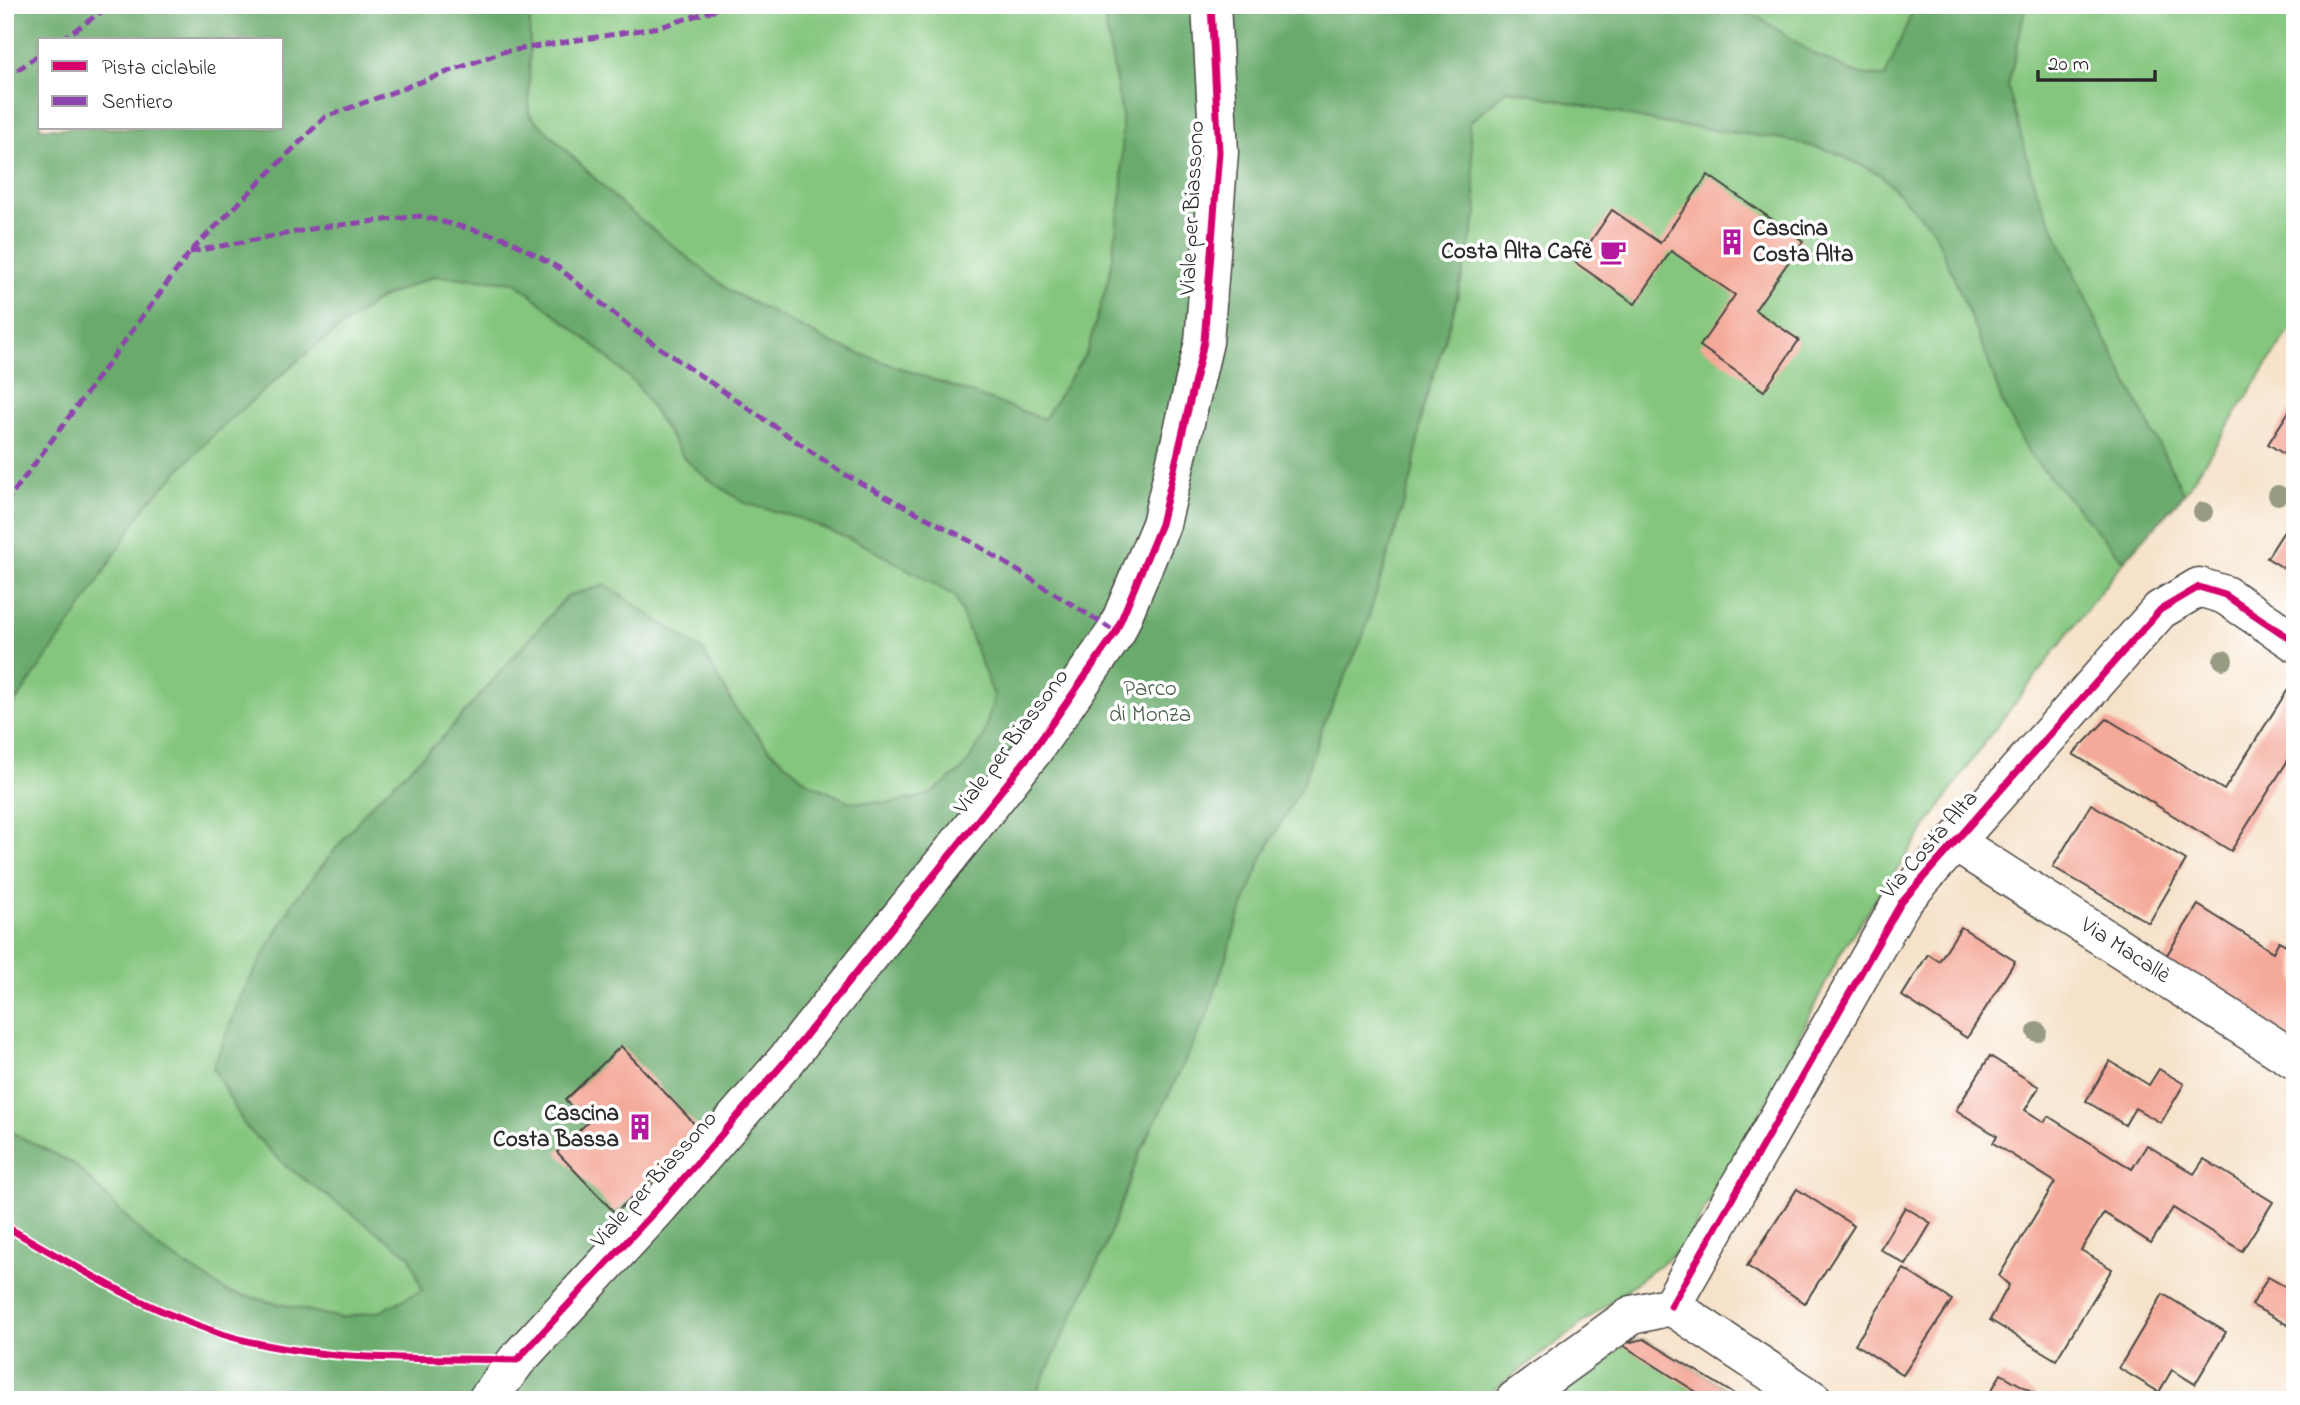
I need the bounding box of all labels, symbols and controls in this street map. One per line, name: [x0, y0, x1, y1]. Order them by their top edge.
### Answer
legend: [38, 38, 284, 130]
scale bar: [2038, 38, 2155, 82]
text: 20 m: [2048, 50, 2089, 80]
text: Pista ciclabile: [102, 54, 217, 84]
text: Sentiero: [102, 88, 173, 118]
street label: Viale per Biassono: [1172, 120, 1214, 297]
place label: Cascina Costa Alta: [1753, 213, 1853, 272]
building icon: Cascina Costa Alta: [1717, 227, 1747, 257]
place label: Costa Alta Cafè: [1441, 236, 1593, 269]
cafe icon: Costa Alta Cafè: [1598, 237, 1628, 267]
street label: Viale per Biassono: [946, 662, 1078, 823]
park label: Parco di Monza: [1109, 673, 1191, 732]
street label: Via Costa Alta: [1873, 783, 1987, 907]
street label: Via Macallè: [2073, 909, 2177, 993]
place label: Cascina Costa Bassa: [493, 1098, 619, 1157]
street label: Viale per Biassono: [584, 1104, 726, 1257]
building icon: Cascina Costa Bassa: [625, 1112, 655, 1142]

